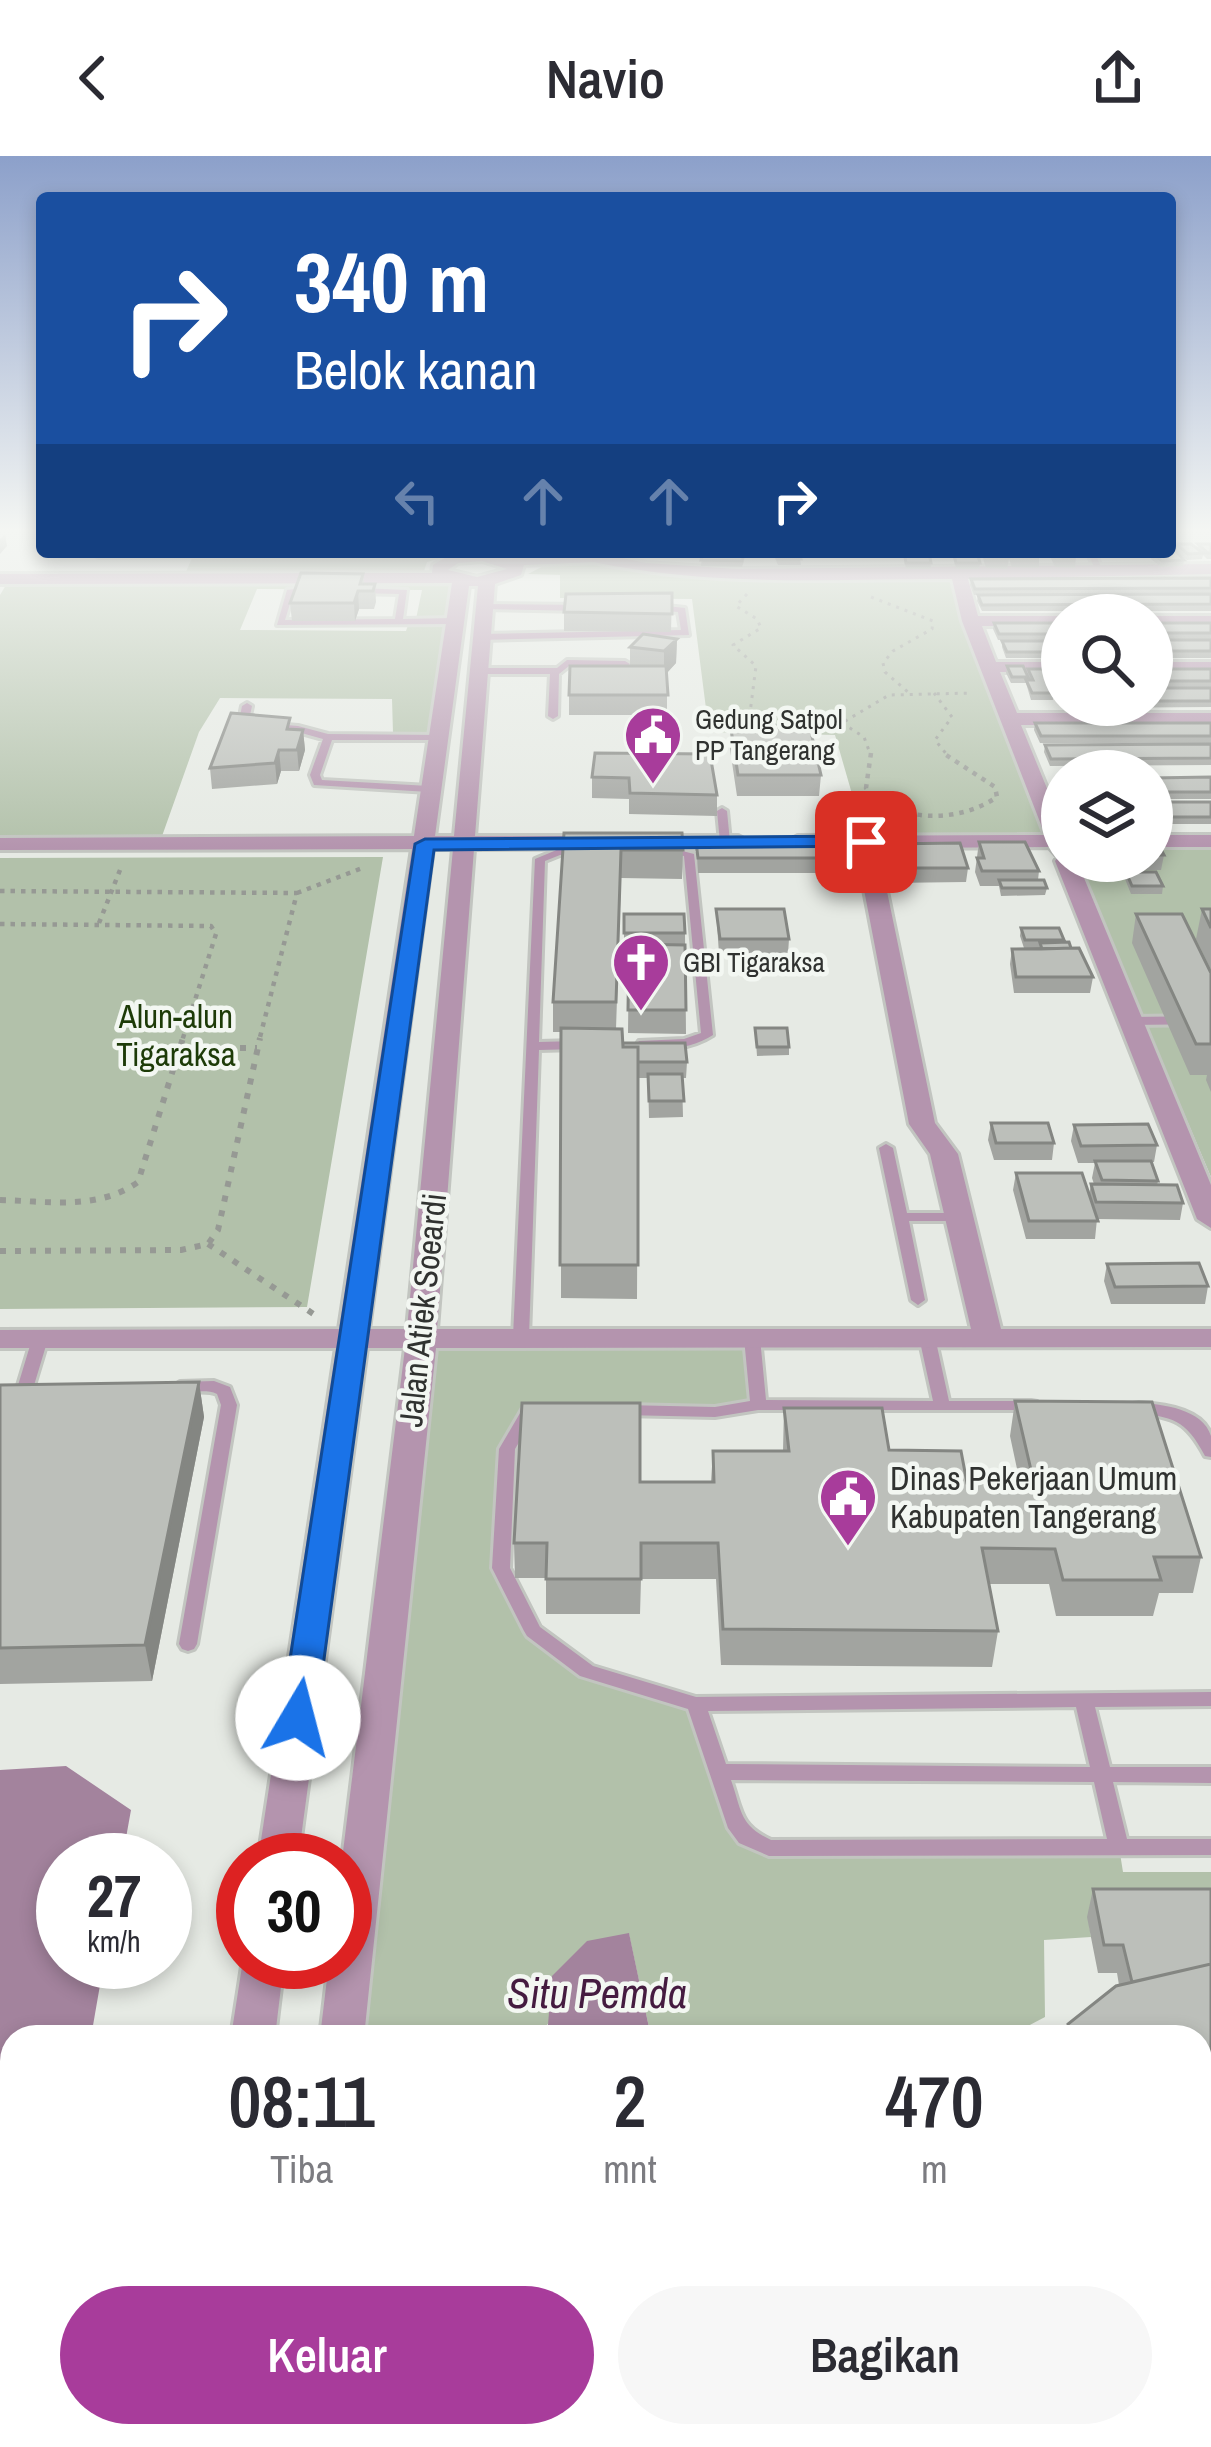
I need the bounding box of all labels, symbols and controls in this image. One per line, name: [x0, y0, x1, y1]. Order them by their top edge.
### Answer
text: Navio: [546, 42, 665, 115]
icon: back: [60, 45, 126, 111]
icon: share: [1085, 45, 1151, 111]
text: 340 m: [294, 225, 489, 338]
icon: right: [96, 240, 252, 396]
text: Belok kanan: [294, 333, 538, 406]
icon: left: [384, 468, 450, 534]
icon: ahead: [510, 468, 576, 534]
icon: ahead: [636, 468, 702, 534]
icon: right: [762, 468, 828, 534]
map controls: [1041, 594, 1173, 882]
button: search: [1041, 594, 1173, 726]
place label: Gedung Satpol PP Tangerang: [695, 701, 843, 768]
public building icon: Gedung Satpol PP Tangerang: [622, 704, 684, 786]
button: layers: [1041, 750, 1173, 882]
pin: [815, 791, 917, 893]
icon: arrive: [833, 809, 899, 875]
church icon: GBI Tigaraksa: [610, 931, 672, 1013]
place label: GBI Tigaraksa: [683, 944, 825, 980]
park label: Alun-alun Tigaraksa: [116, 994, 236, 1076]
street label: Jalan Atiek Soeardi: [388, 1191, 456, 1429]
place label: Dinas Pekerjaan Umum Kabupaten Tangerang: [890, 1456, 1177, 1538]
public building icon: Dinas Pekerjaan Umum Kabupaten Tangerang: [817, 1466, 879, 1548]
position arrow: [235, 1655, 361, 1781]
speed limit sign: 30: [216, 1833, 372, 1989]
text: 27: [87, 1855, 141, 1936]
text: km/h: [87, 1921, 141, 1961]
water label: Situ Pemda: [507, 1965, 687, 2021]
text: 08:11: [228, 2052, 375, 2149]
text: 2: [613, 2052, 646, 2149]
text: 470: [885, 2052, 984, 2149]
text: Tiba: [270, 2143, 333, 2195]
text: mnt: [603, 2143, 657, 2195]
text: m: [921, 2143, 948, 2195]
button: Keluar: [60, 2286, 594, 2424]
button: Bagikan: [618, 2286, 1152, 2424]

